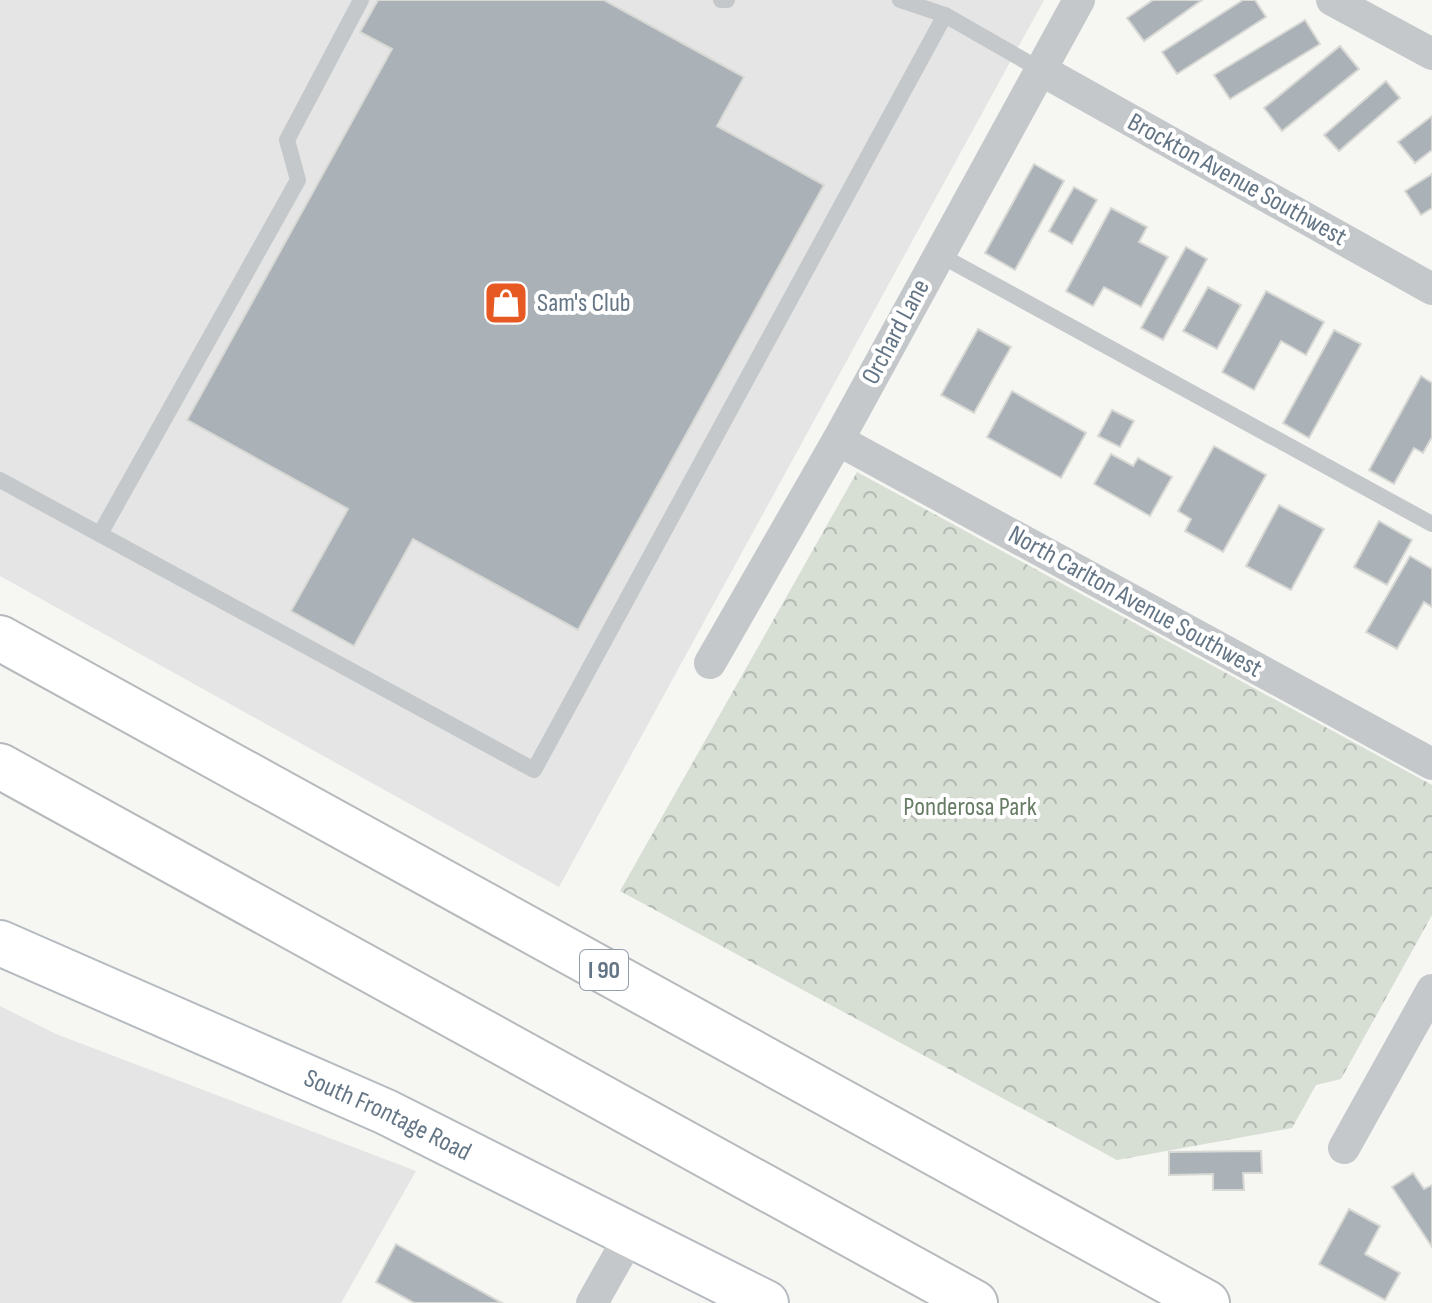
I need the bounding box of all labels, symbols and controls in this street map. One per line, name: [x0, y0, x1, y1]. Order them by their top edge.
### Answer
street label: Brockton Avenue Southwest: [1122, 107, 1352, 253]
street label: Orchard Lane: [855, 274, 937, 390]
shop icon: Sam's Club: [482, 279, 530, 327]
place label: Sam's Club: [537, 288, 631, 319]
street label: North Carlton Avenue Southwest: [1003, 519, 1267, 685]
park label: Ponderosa Park: [903, 792, 1037, 823]
road number: I 90: [580, 950, 628, 990]
street label: South Frontage Road: [299, 1063, 476, 1168]

